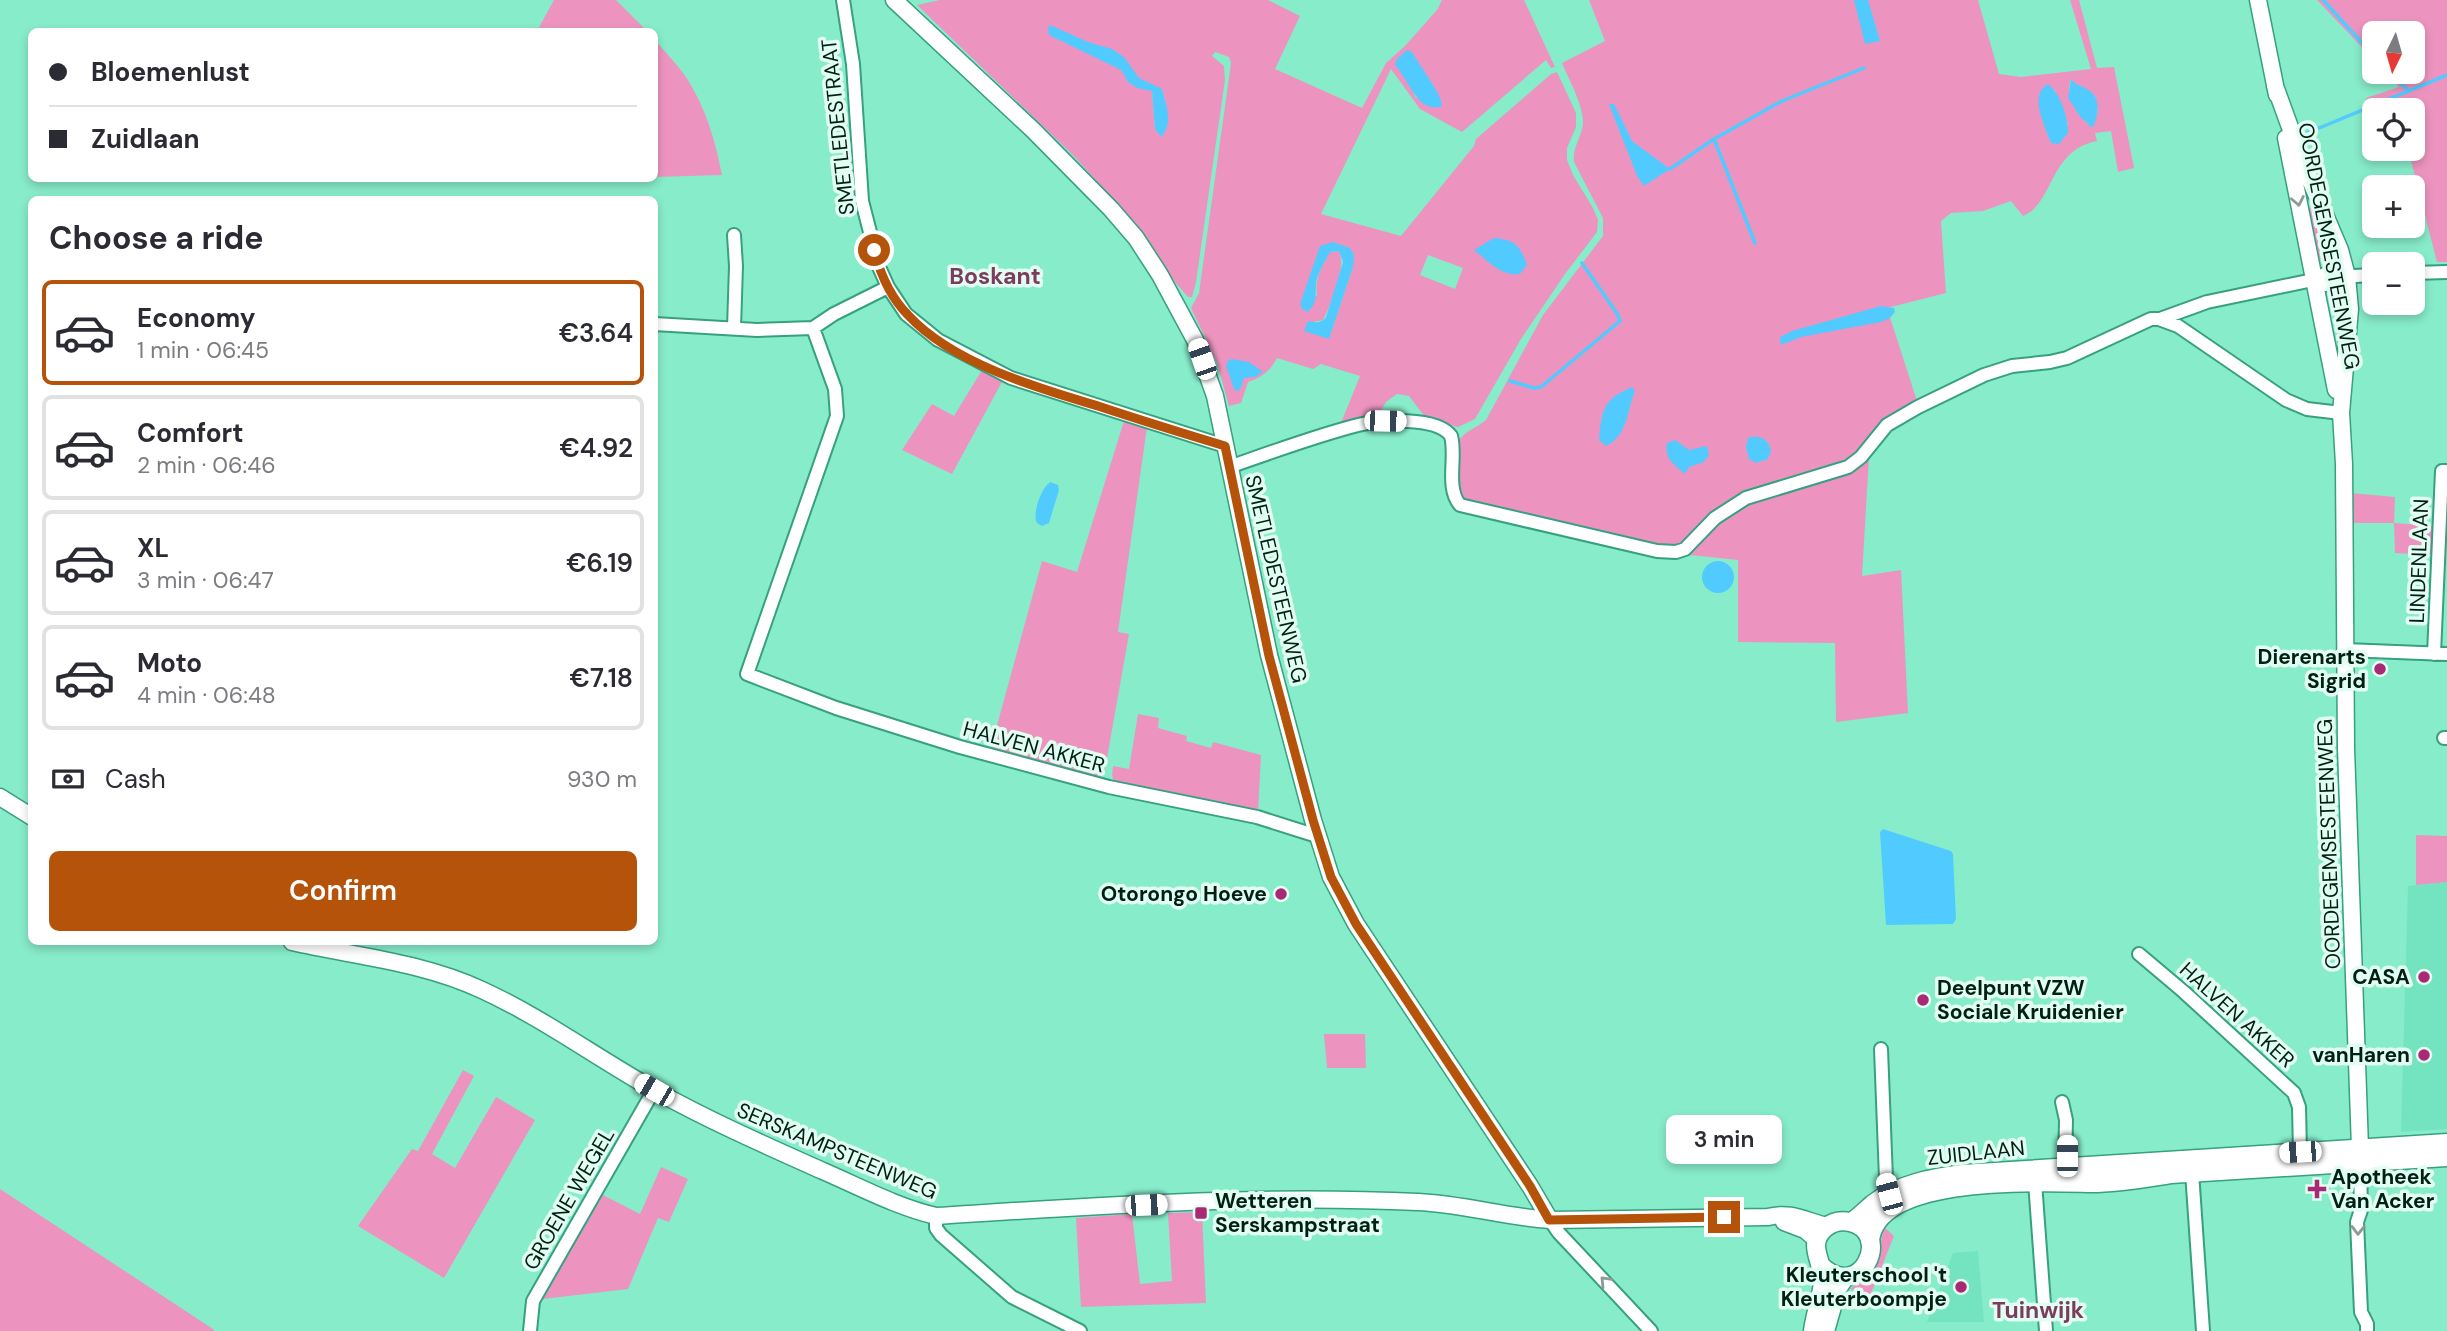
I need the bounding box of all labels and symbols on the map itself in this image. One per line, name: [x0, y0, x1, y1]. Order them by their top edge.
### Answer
north arrow: [2362, 21, 2426, 84]
street label: SMETLEDESTRAAT: [815, 37, 861, 216]
street label: OORDEGEMSESTEENWEG: [2291, 120, 2367, 372]
one-way arrow: [2290, 195, 2305, 207]
route start: [858, 234, 890, 266]
district label: Boskant: [949, 261, 1041, 291]
car: [1186, 336, 1219, 382]
car: [1364, 410, 1407, 432]
street label: SMETLEDESTEENWEG: [1238, 472, 1314, 686]
street label: LINDENLAAN: [2403, 498, 2435, 624]
place label: Dierenarts Sigrid: [2258, 643, 2366, 695]
marker: Dierenarts Sigrid: [2372, 661, 2388, 677]
street label: HALVEN AKKER: [960, 715, 1108, 779]
street label: OORDEGEMSESTEENWEG: [2311, 718, 2347, 970]
place label: Otorongo Hoeve: [1101, 880, 1267, 908]
marker: Otorongo Hoeve: [1273, 886, 1289, 902]
street label: HALVEN AKKER: [2174, 956, 2300, 1074]
place label: CASA: [2352, 963, 2410, 991]
marker: CASA: [2416, 969, 2432, 985]
place label: Deelpunt VZW Sociale Kruidenier: [1937, 974, 2124, 1026]
marker: Deelpunt VZW Sociale Kruidenier: [1915, 992, 1931, 1008]
place label: vanHaren: [2312, 1041, 2410, 1069]
marker: vanHaren: [2416, 1047, 2432, 1063]
car: [631, 1070, 678, 1110]
street label: SERSKAMPSTEENWEG: [733, 1096, 941, 1206]
callout: 3 min: [1666, 1116, 1782, 1164]
street label: GROENE WEGEL: [517, 1123, 621, 1275]
street label: ZUIDLAAN: [1926, 1134, 2026, 1172]
car: [2057, 1135, 2078, 1177]
car: [2279, 1140, 2322, 1164]
place label: Apotheek Van Acker: [2331, 1163, 2435, 1215]
car: [1874, 1171, 1905, 1217]
marker: Apotheek Van Acker: [2309, 1181, 2325, 1197]
place label: Wetteren Serskampstraat: [1215, 1187, 1380, 1239]
car: [1125, 1194, 1168, 1216]
route end: [1708, 1201, 1740, 1233]
marker: Wetteren Serskampstraat: [1193, 1205, 1209, 1221]
one-way arrow: [2350, 1226, 2366, 1236]
place label: Kleuterschool 't Kleuterboompje: [1781, 1261, 1947, 1313]
one-way arrow: [1600, 1276, 1613, 1289]
marker: Kleuterschool 't Kleuterboompje: [1953, 1279, 1969, 1295]
district label: Tuinwijk: [1992, 1295, 2084, 1325]

